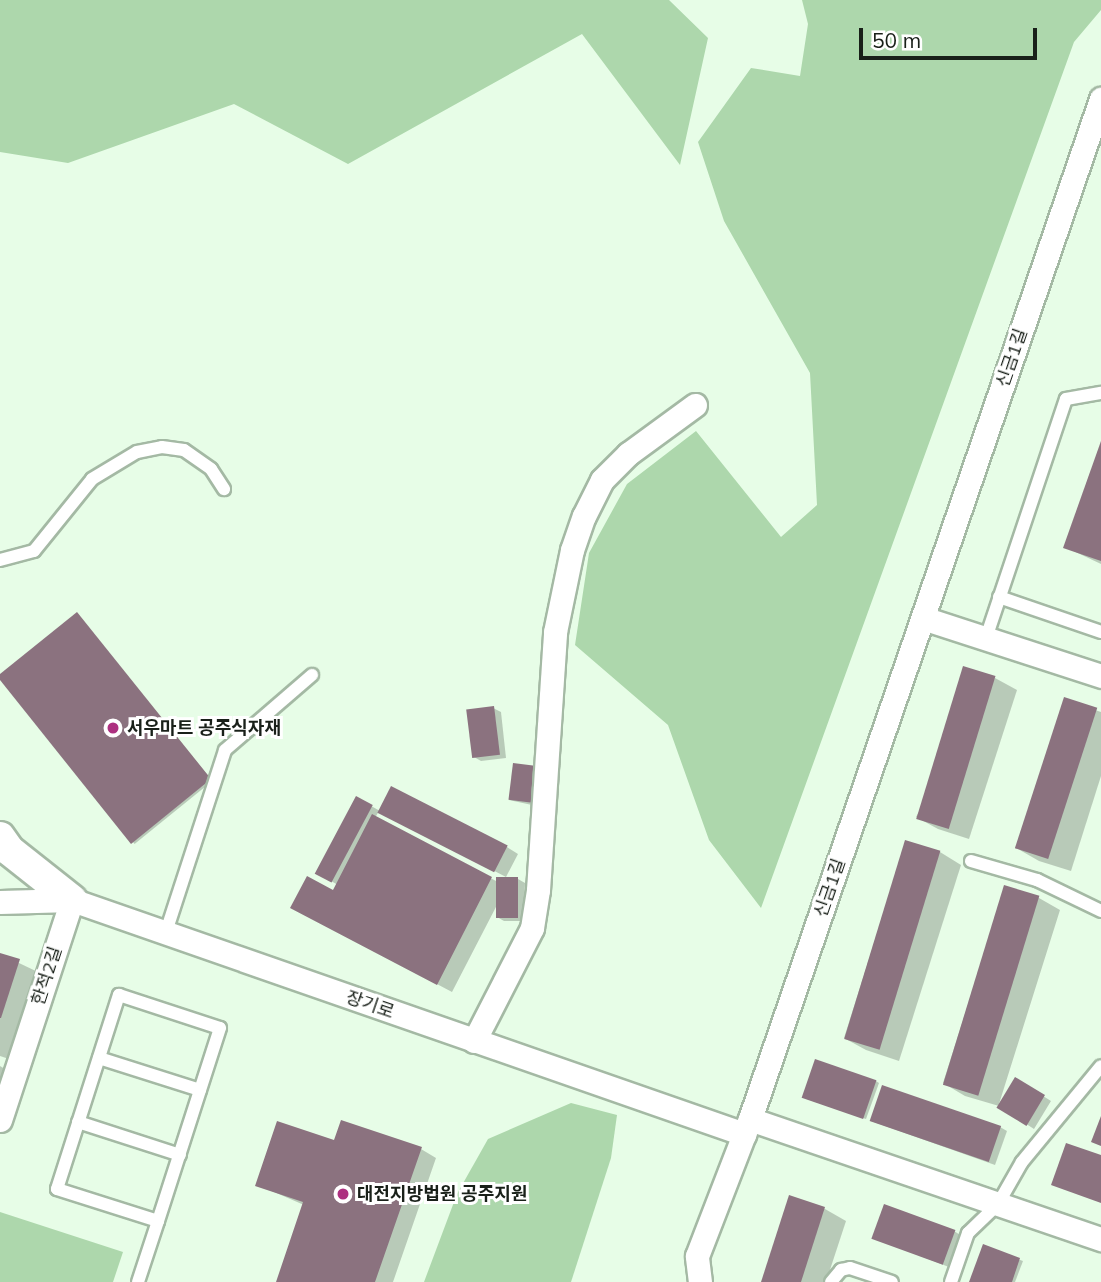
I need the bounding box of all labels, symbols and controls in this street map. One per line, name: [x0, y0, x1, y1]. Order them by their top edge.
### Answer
scale bar: [863, 14, 1042, 58]
text: 50 m: [872, 27, 921, 53]
street label: 신금1길: [992, 326, 1032, 390]
place label: 서우마트 공주식자재: [127, 717, 281, 739]
marker: 서우마트 공주식자재: [105, 720, 121, 736]
street label: 신금1길: [810, 856, 850, 920]
street label: 한적2길: [27, 944, 67, 1008]
street label: 장기로: [343, 987, 397, 1023]
place label: 대전지방법원 공주지원: [357, 1183, 528, 1205]
marker: 대전지방법원 공주지원: [335, 1186, 351, 1202]

